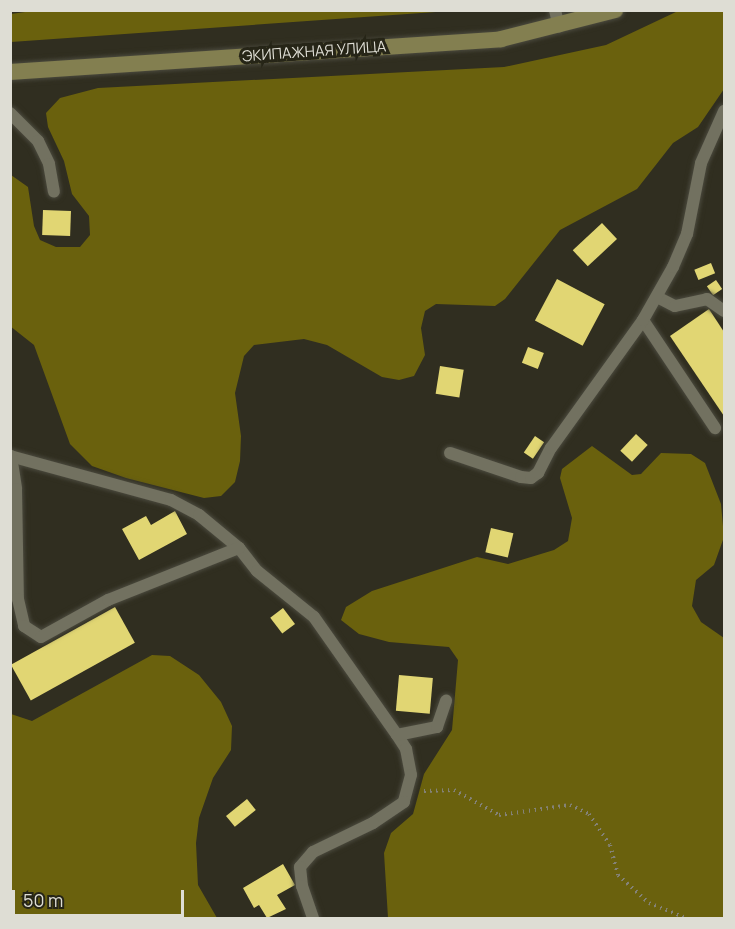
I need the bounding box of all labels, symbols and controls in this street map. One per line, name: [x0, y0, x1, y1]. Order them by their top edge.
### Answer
street label: ЭКИПАЖНАЯ УЛИЦА: [241, 37, 387, 65]
scale bar: [15, 878, 188, 916]
text: 50 m: [23, 888, 63, 912]

